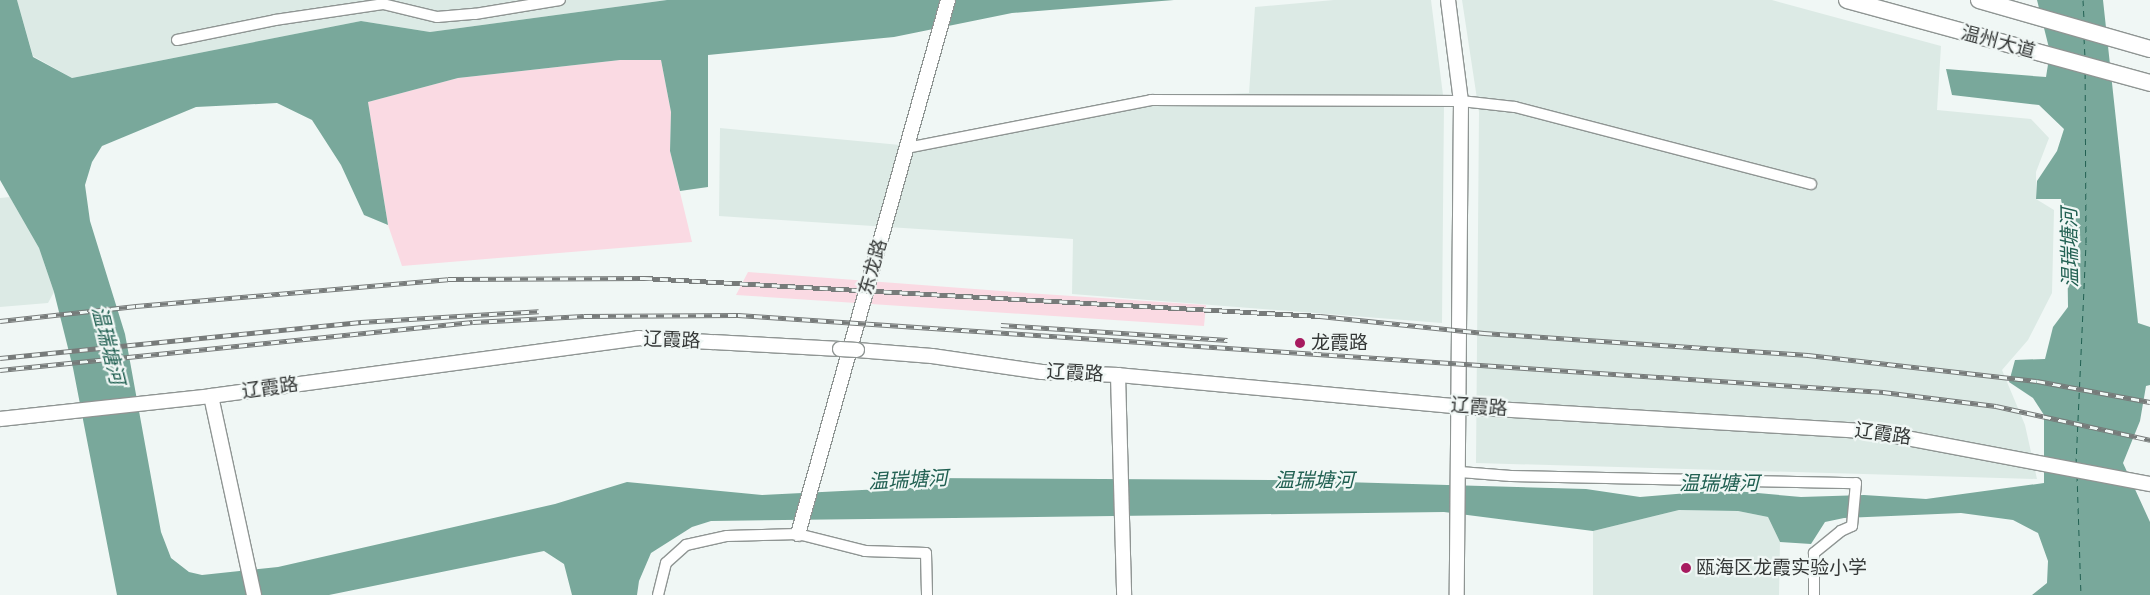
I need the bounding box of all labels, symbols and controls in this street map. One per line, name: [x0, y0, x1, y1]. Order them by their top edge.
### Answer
street label: 温州大道: [1958, 21, 2038, 63]
water label: 温瑞塘河: [2056, 208, 2082, 288]
street label: 东龙路: [854, 236, 892, 298]
water label: 温瑞塘河: [88, 303, 130, 387]
street label: 辽霞路: [643, 328, 701, 352]
place label: 龙霞路: [1311, 332, 1368, 354]
marker: 龙霞路: [1293, 336, 1307, 350]
street label: 辽霞路: [1046, 360, 1104, 386]
street label: 辽霞路: [240, 373, 300, 403]
street label: 辽霞路: [1450, 394, 1508, 420]
street label: 辽霞路: [1853, 419, 1913, 449]
water label: 温瑞塘河: [867, 465, 949, 493]
water label: 温瑞塘河: [1274, 467, 1354, 491]
water label: 温瑞塘河: [1679, 470, 1759, 494]
place label: 瓯海区龙霞实验小学: [1696, 557, 1867, 579]
marker: 瓯海区龙霞实验小学: [1680, 562, 1692, 574]

